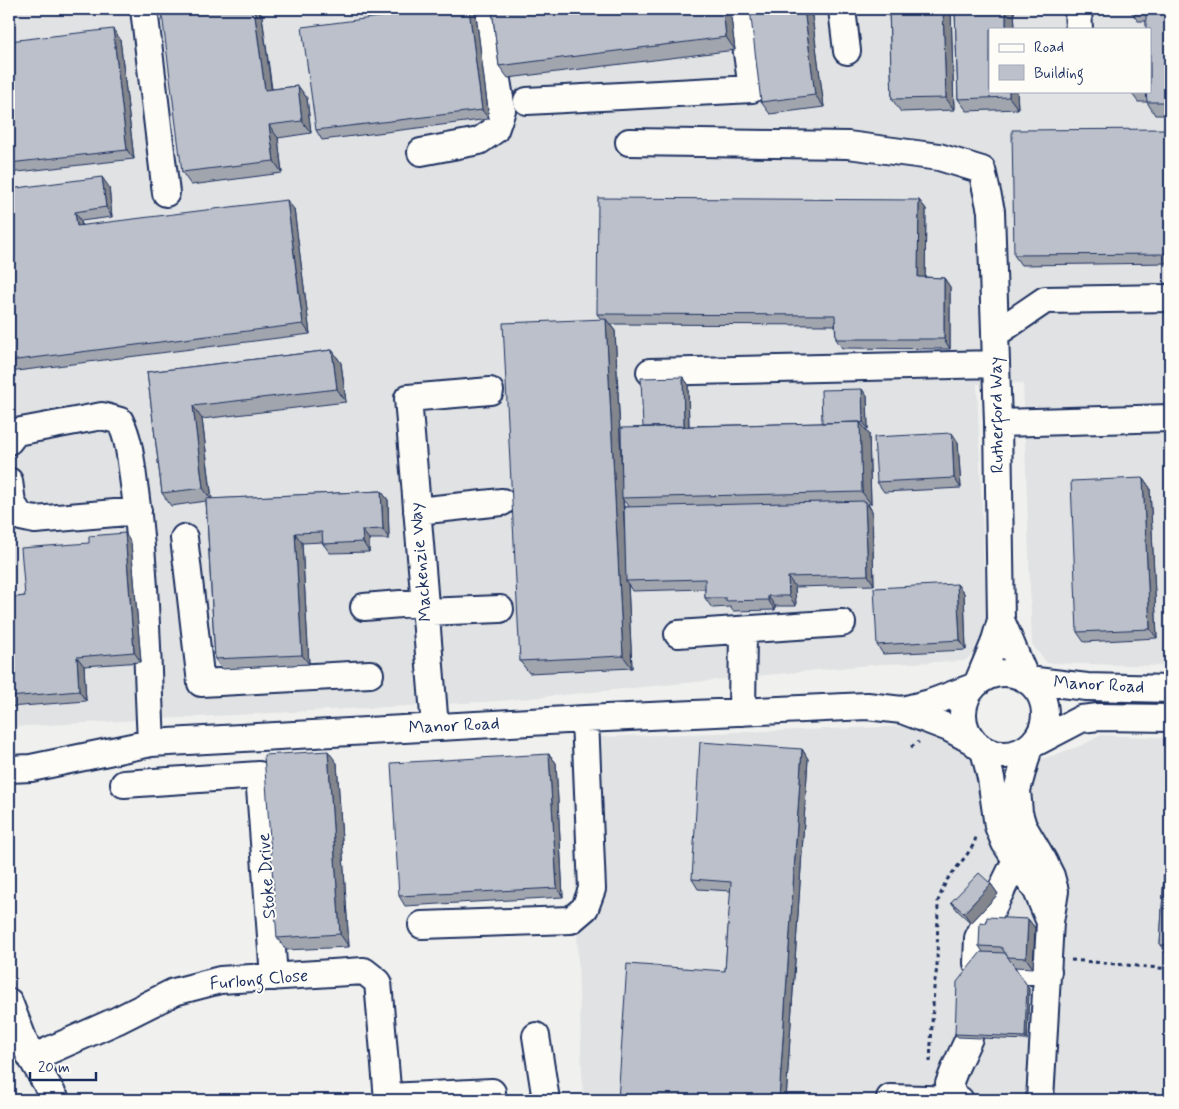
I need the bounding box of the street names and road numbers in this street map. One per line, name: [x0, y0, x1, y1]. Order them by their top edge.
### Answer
street label: Rutherford Way: [984, 356, 1012, 474]
street label: Mackenzie Way: [404, 501, 438, 623]
street label: Manor Road: [1053, 671, 1145, 699]
street label: Manor Road: [408, 712, 500, 740]
street label: Stoke Drive: [252, 832, 282, 920]
street label: Furlong Close: [209, 964, 309, 998]

